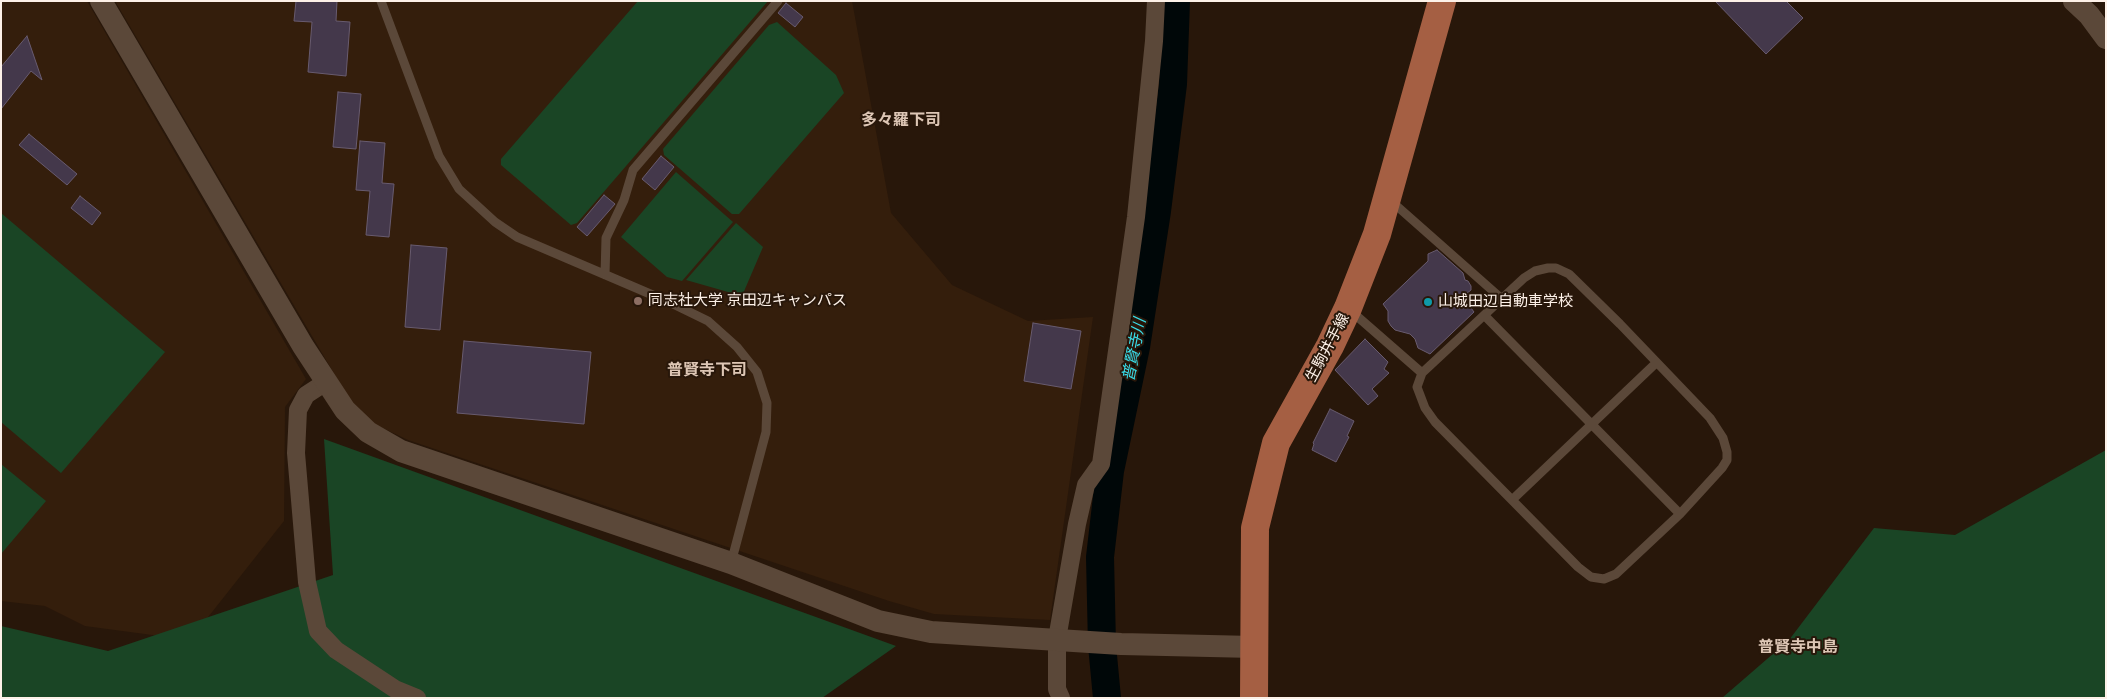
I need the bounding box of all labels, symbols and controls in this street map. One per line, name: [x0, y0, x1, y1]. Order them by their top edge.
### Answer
district label: 多々羅下司: [861, 111, 941, 131]
place label: 同志社大学 京田辺キャンパス: [648, 292, 847, 310]
place label: 山城田辺自動車学校: [1438, 293, 1573, 311]
marker: 同志社大学 京田辺キャンパス: [632, 295, 644, 307]
marker: 山城田辺自動車学校: [1422, 296, 1434, 308]
street label: 生駒井手線: [1302, 311, 1354, 385]
water label: 普賢寺川: [1119, 317, 1151, 383]
district label: 普賢寺下司: [667, 361, 747, 381]
district label: 普賢寺中島: [1758, 638, 1838, 658]

